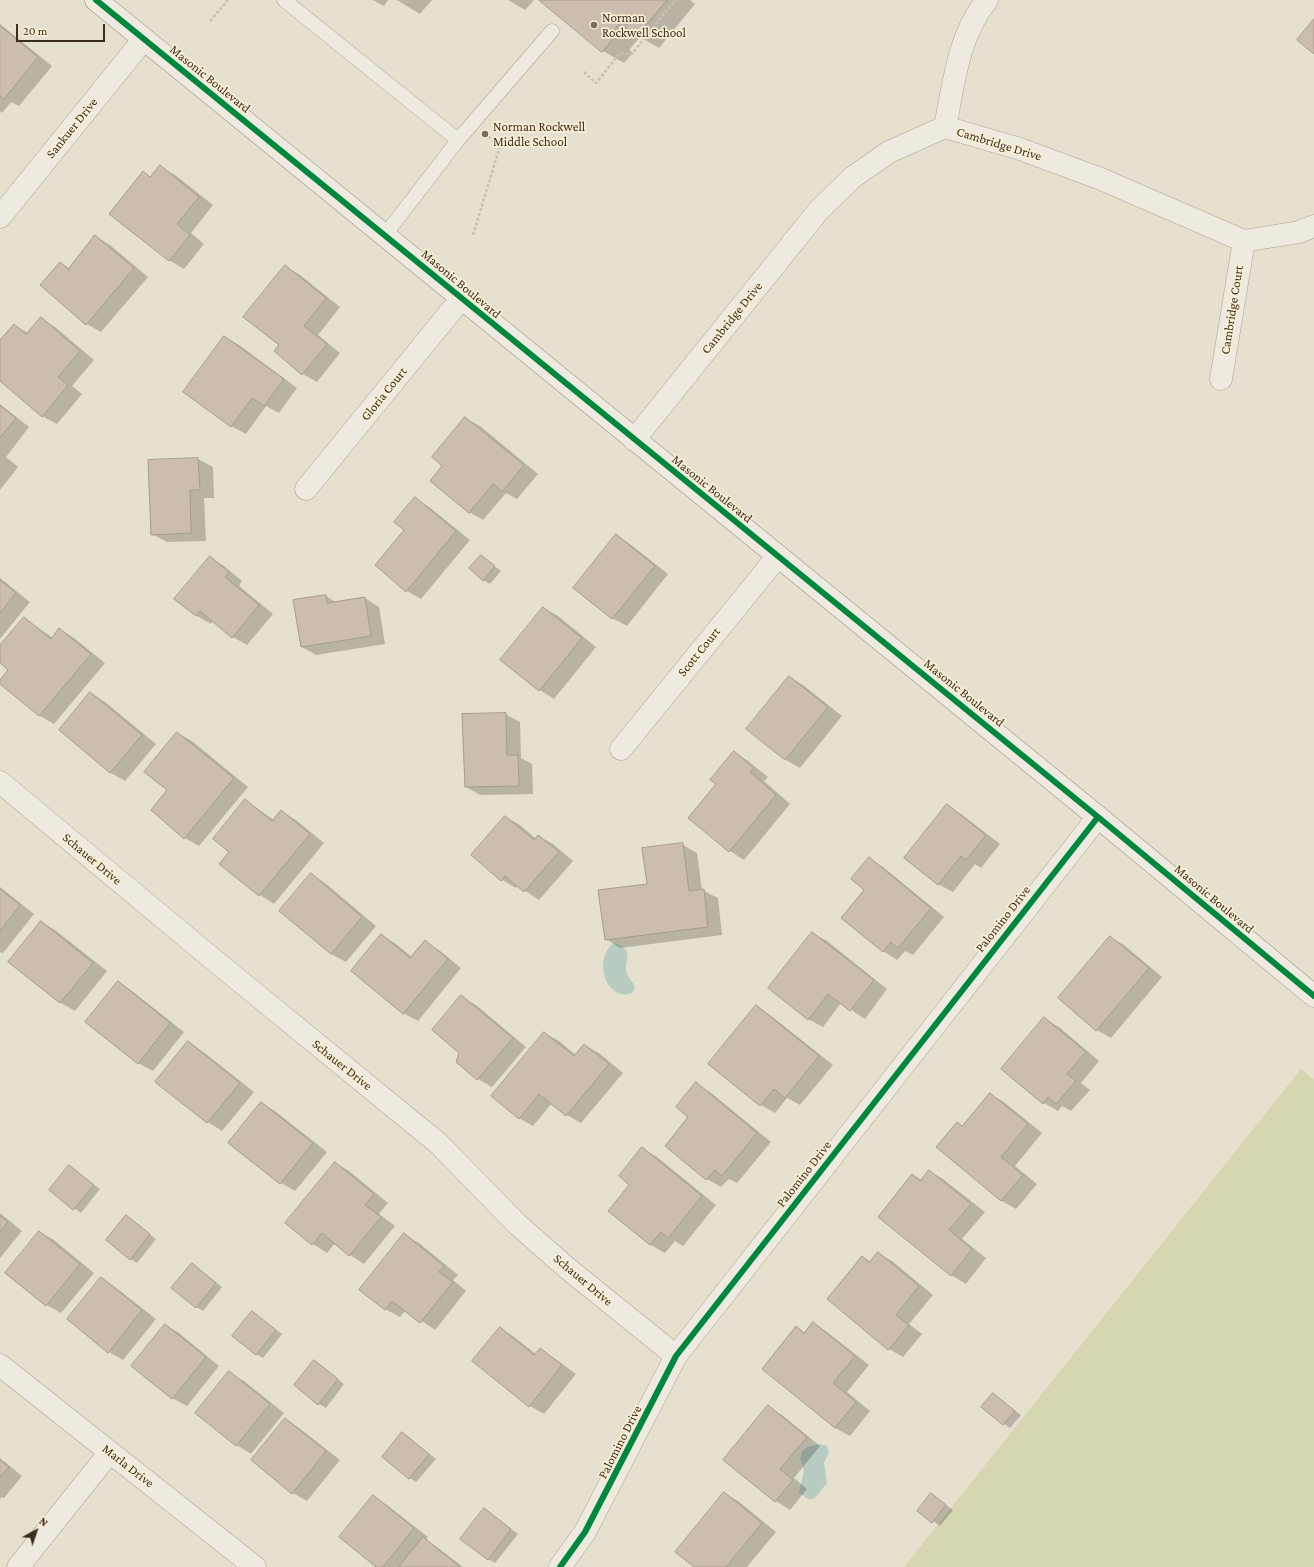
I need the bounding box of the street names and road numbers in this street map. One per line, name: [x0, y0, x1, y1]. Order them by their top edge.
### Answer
street label: Masonic Boulevard: [167, 42, 253, 116]
street label: Sankuer Drive: [43, 95, 101, 161]
street label: Cambridge Drive: [955, 124, 1043, 164]
street label: Masonic Boulevard: [418, 246, 504, 322]
street label: Cambridge Court: [1217, 264, 1247, 356]
street label: Cambridge Drive: [698, 279, 766, 357]
street label: Gloria Court: [358, 364, 410, 424]
street label: Masonic Boulevard: [669, 452, 755, 526]
street label: Scott Court: [674, 624, 724, 680]
street label: Masonic Boulevard: [921, 656, 1007, 730]
street label: Schauer Drive: [59, 830, 125, 888]
street label: Masonic Boulevard: [1171, 861, 1257, 937]
street label: Palomino Drive: [972, 883, 1034, 955]
street label: Schauer Drive: [309, 1036, 375, 1094]
street label: Palomino Drive: [773, 1138, 835, 1210]
street label: Schauer Drive: [550, 1251, 616, 1309]
street label: Palomino Drive: [595, 1403, 645, 1481]
street label: Marla Drive: [99, 1441, 157, 1491]

